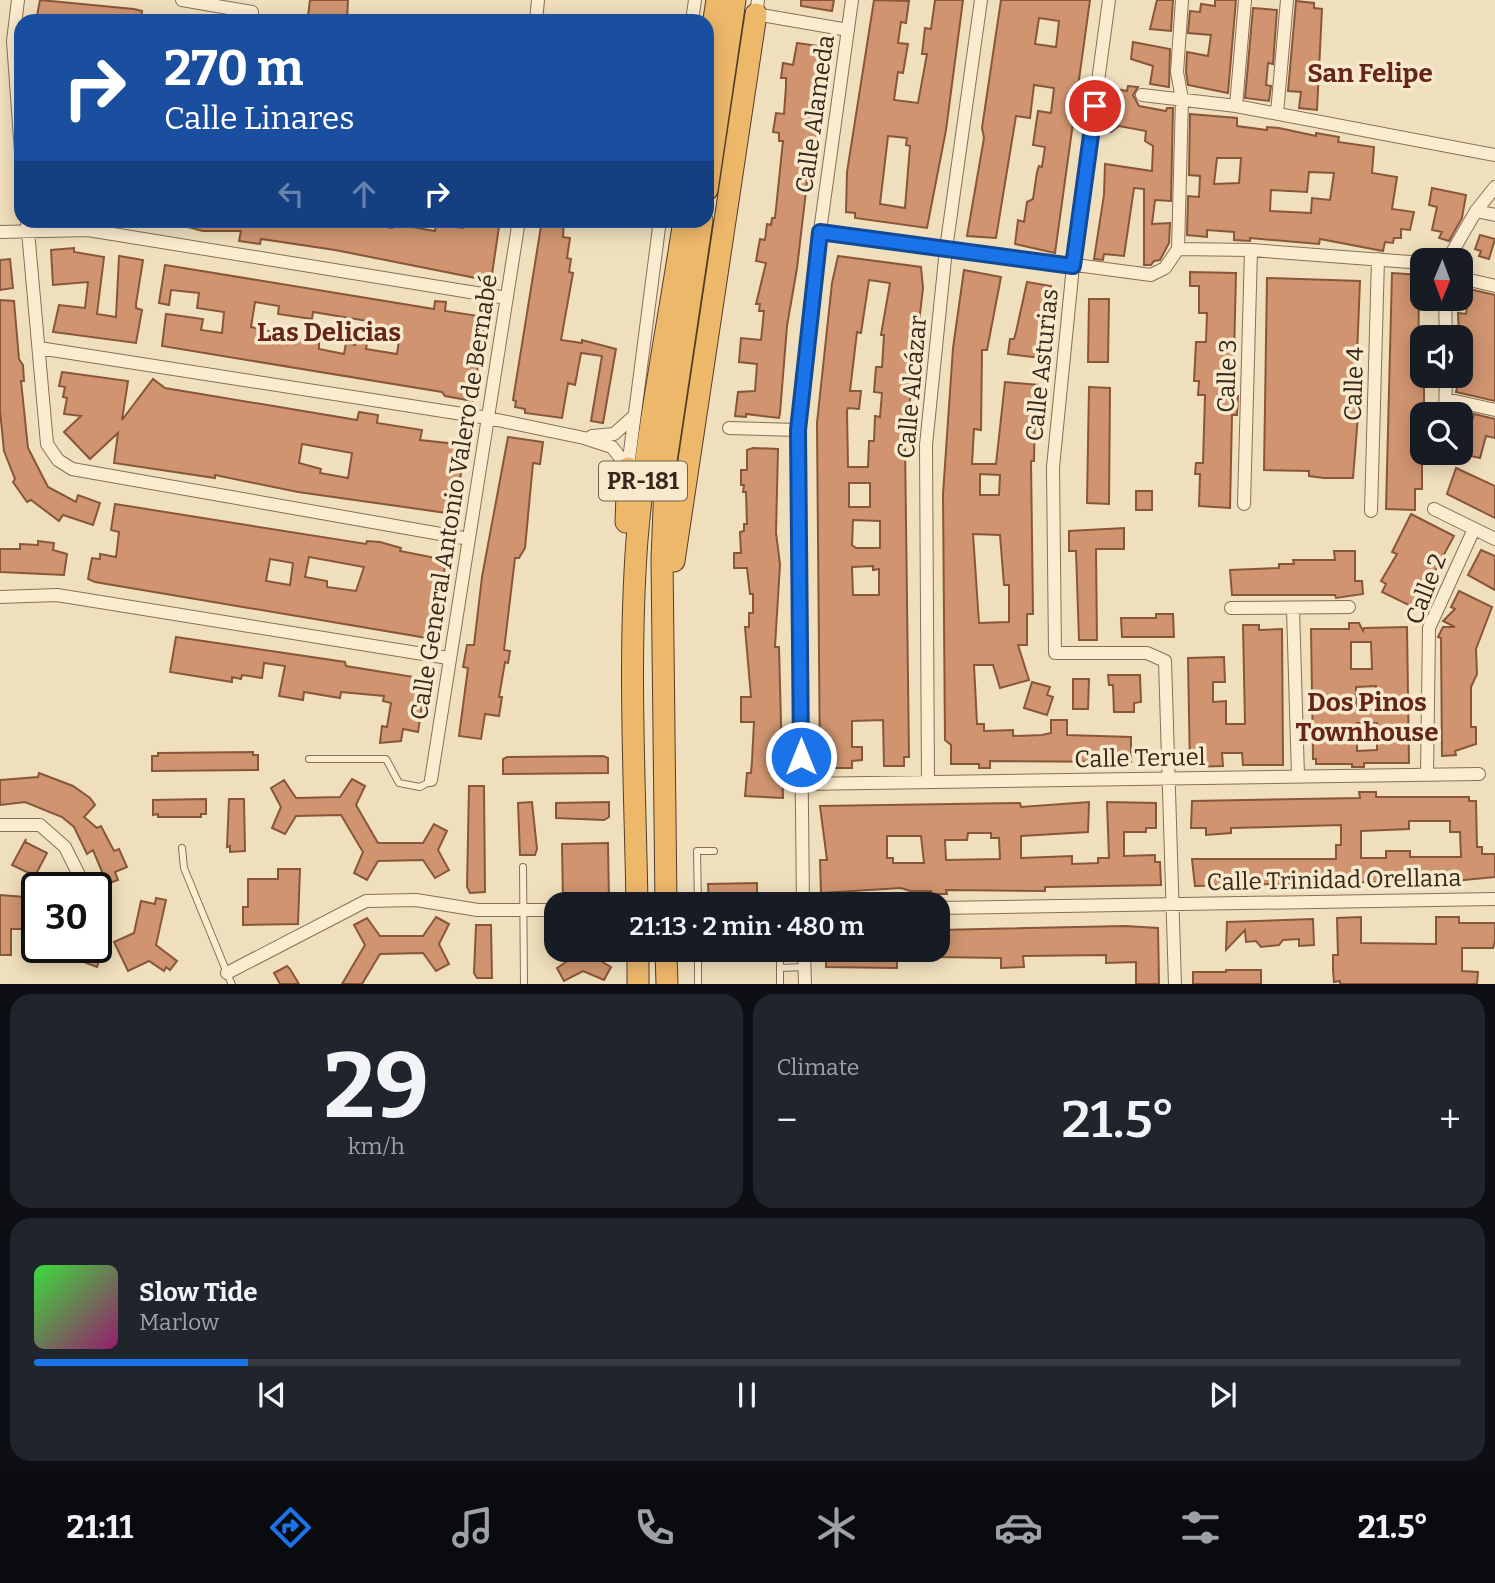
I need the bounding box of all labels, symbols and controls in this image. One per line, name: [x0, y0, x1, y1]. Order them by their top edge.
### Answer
street label: Calle Alameda: [790, 33, 840, 195]
text: 270 m: [164, 39, 304, 98]
icon: right: [49, 42, 140, 133]
district label: San Felipe: [1307, 58, 1433, 89]
pin: [1065, 76, 1125, 136]
icon: arrive: [1076, 87, 1114, 125]
text: Calle Linares: [164, 99, 354, 137]
icon: left: [272, 175, 310, 213]
icon: ahead: [345, 175, 383, 213]
icon: right: [418, 175, 456, 213]
north arrow: [1410, 248, 1474, 312]
map controls: [1410, 248, 1473, 465]
street label: Calle General Antonio Valero de Bernabé: [405, 272, 503, 722]
street label: Calle Asturias: [1020, 287, 1064, 443]
street label: Calle Alcázar: [892, 314, 932, 460]
district label: Las Delicias: [257, 317, 401, 348]
button: sound: [1410, 325, 1473, 388]
street label: Calle 3: [1212, 339, 1242, 413]
street label: Calle 4: [1339, 347, 1369, 421]
button: search: [1410, 402, 1473, 465]
road number: PR-181: [599, 461, 687, 500]
street label: Calle 2: [1400, 550, 1452, 628]
district label: Dos Pinos Townhouse: [1296, 687, 1438, 748]
position arrow: [764, 720, 838, 794]
street label: Calle Teruel: [1074, 743, 1206, 773]
street label: Calle Trinidad Orellana: [1206, 864, 1462, 896]
speed limit sign: 30: [21, 872, 112, 963]
text: 21:13 · 2 min · 480 m: [630, 911, 864, 942]
text: 29: [324, 1032, 429, 1141]
text: Climate: [777, 1053, 859, 1081]
text: 21.5°: [1062, 1088, 1175, 1151]
text: −: [777, 1097, 797, 1143]
text: +: [1439, 1097, 1461, 1143]
text: km/h: [348, 1132, 405, 1160]
text: Slow Tide: [139, 1277, 258, 1308]
text: Marlow: [139, 1308, 219, 1336]
icon: previous: [253, 1376, 291, 1414]
icon: pause: [728, 1376, 766, 1414]
icon: next: [1204, 1376, 1242, 1414]
icon: directions: [266, 1503, 315, 1552]
icon: music: [448, 1503, 497, 1552]
icon: phone: [630, 1503, 679, 1552]
icon: climate: [812, 1503, 861, 1552]
icon: car: [994, 1503, 1043, 1552]
icon: filters: [1176, 1503, 1225, 1552]
text: 21:11: [66, 1508, 133, 1546]
text: 21.5°: [1358, 1508, 1428, 1546]

